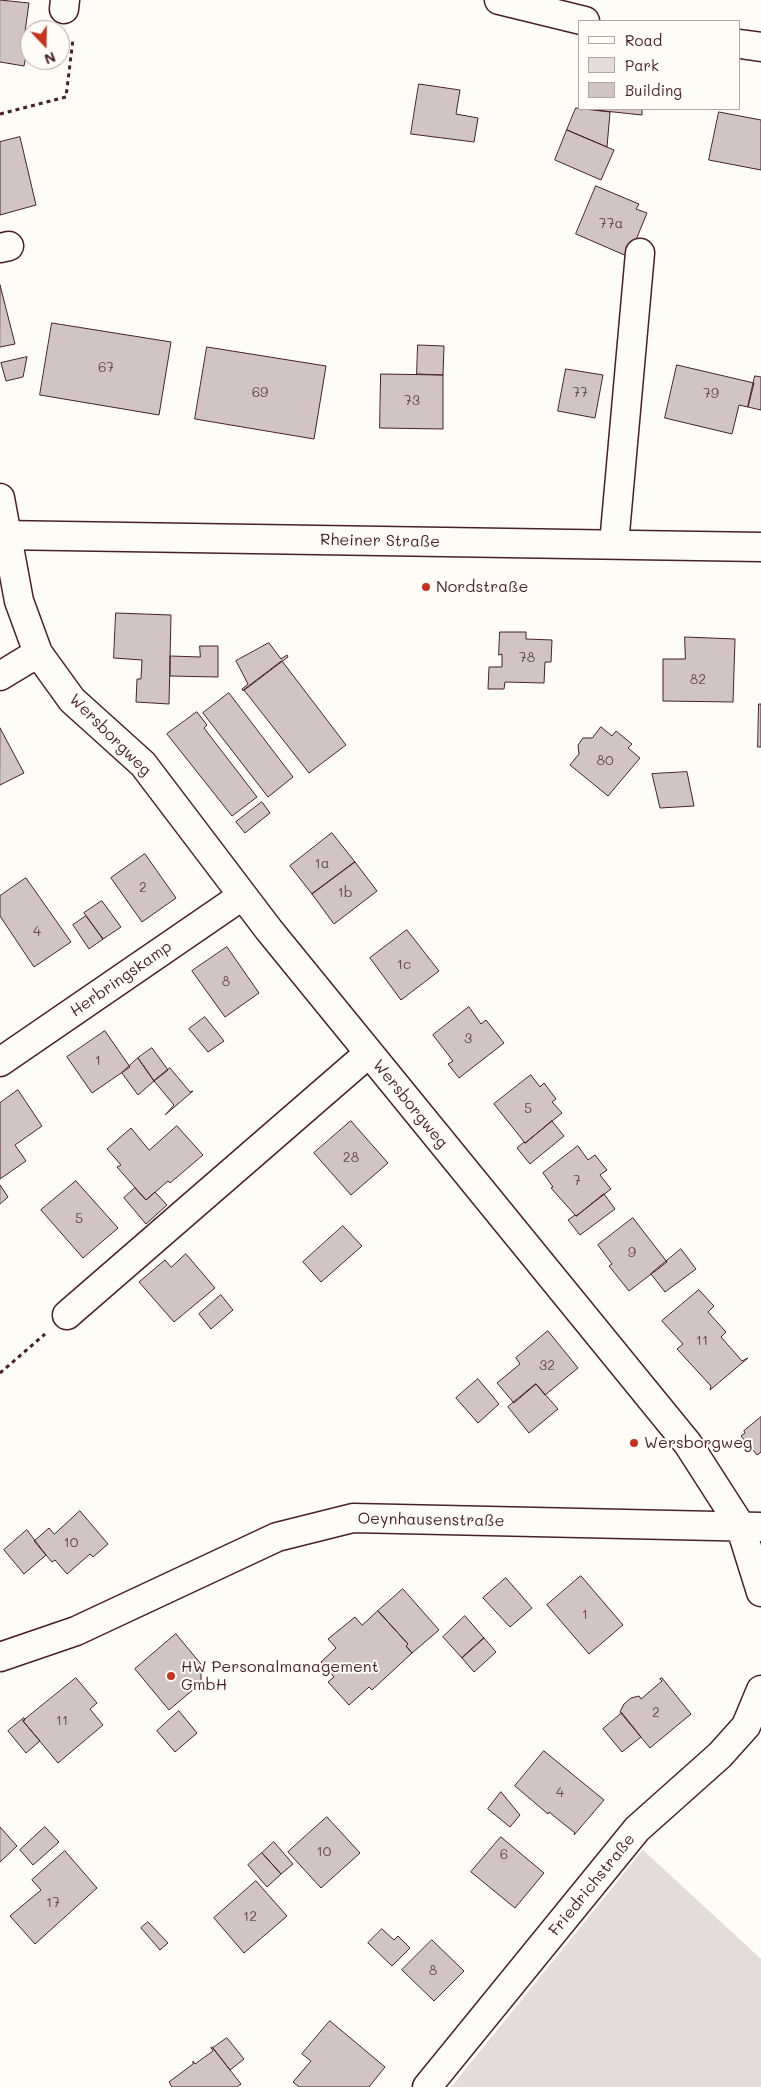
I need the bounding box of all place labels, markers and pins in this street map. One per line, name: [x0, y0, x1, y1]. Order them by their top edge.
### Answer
place label: Nordstraße: [436, 577, 528, 597]
marker: Nordstraße: [420, 581, 432, 593]
place label: Wersborgweg: [644, 1433, 752, 1453]
marker: Wersborgweg: [628, 1437, 640, 1449]
place label: HW Personalmanagement GmbH: [181, 1657, 379, 1695]
marker: HW Personalmanagement GmbH: [165, 1670, 177, 1682]

